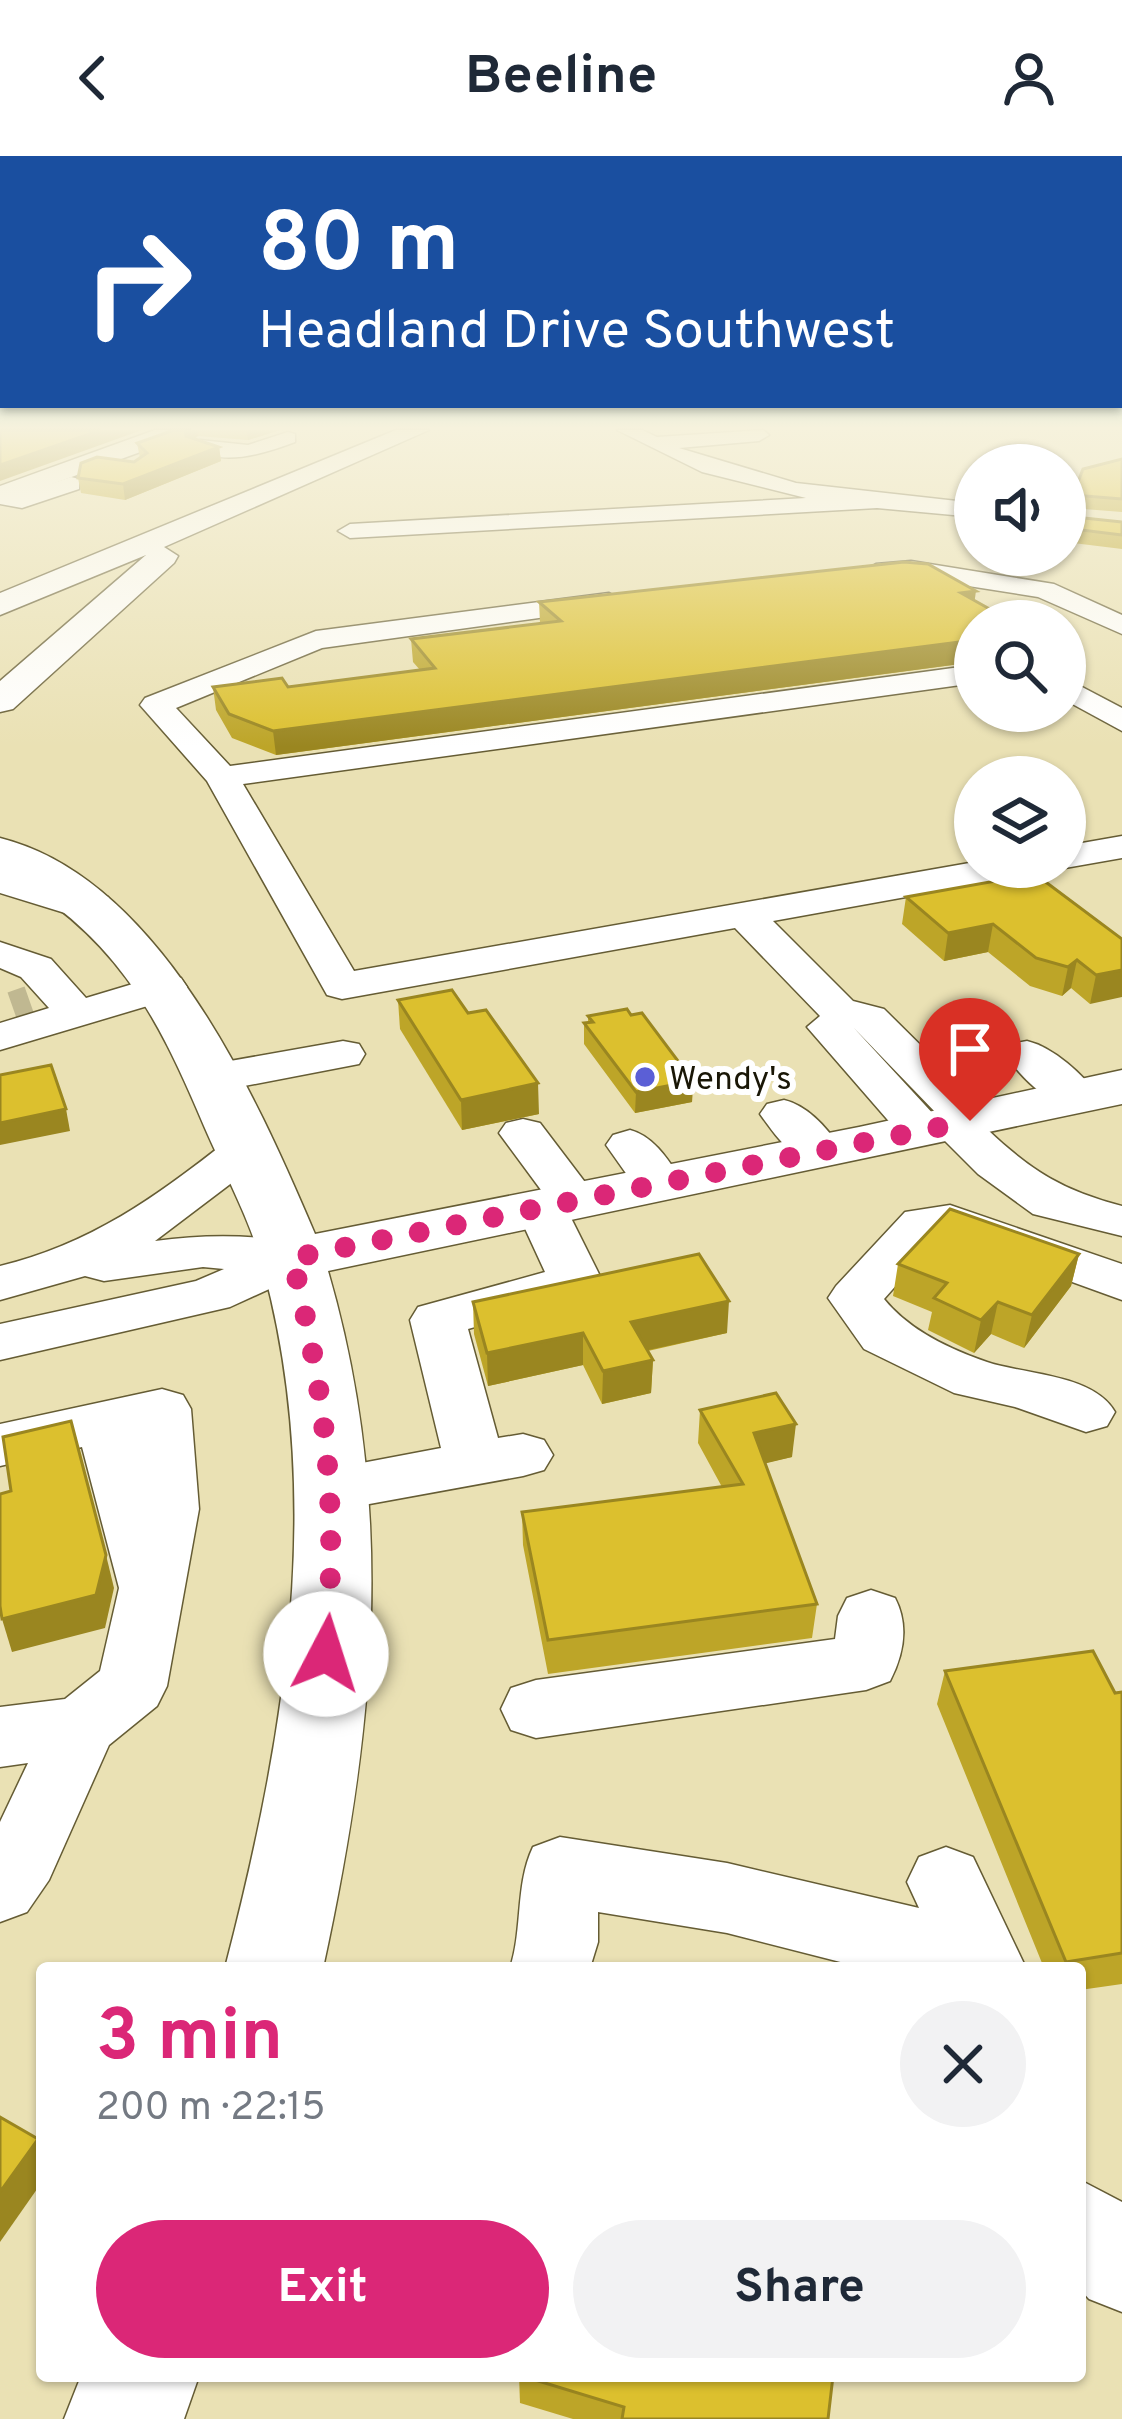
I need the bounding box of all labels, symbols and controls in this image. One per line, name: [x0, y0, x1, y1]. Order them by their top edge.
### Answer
text: Beeline: [465, 44, 657, 113]
icon: back: [60, 45, 126, 111]
icon: person: [996, 45, 1062, 111]
text: 80 m: [258, 195, 459, 301]
icon: right: [60, 204, 216, 360]
text: Headland Drive Southwest: [258, 299, 895, 368]
map controls: [954, 444, 1086, 888]
button: sound: [954, 444, 1086, 576]
button: search: [954, 600, 1086, 732]
button: layers: [954, 756, 1086, 888]
pin: [919, 998, 1021, 1121]
icon: arrive: [937, 1016, 1003, 1082]
place label: Wendy's: [669, 1060, 792, 1102]
marker: Wendy's: [632, 1064, 658, 1090]
position arrow: [263, 1591, 389, 1717]
text: 3 min: [96, 1994, 283, 2086]
button: close: [900, 2001, 1026, 2127]
text: 200 m · 22:15: [96, 2085, 325, 2134]
button: Exit: [96, 2220, 549, 2358]
button: Share: [573, 2220, 1026, 2358]

